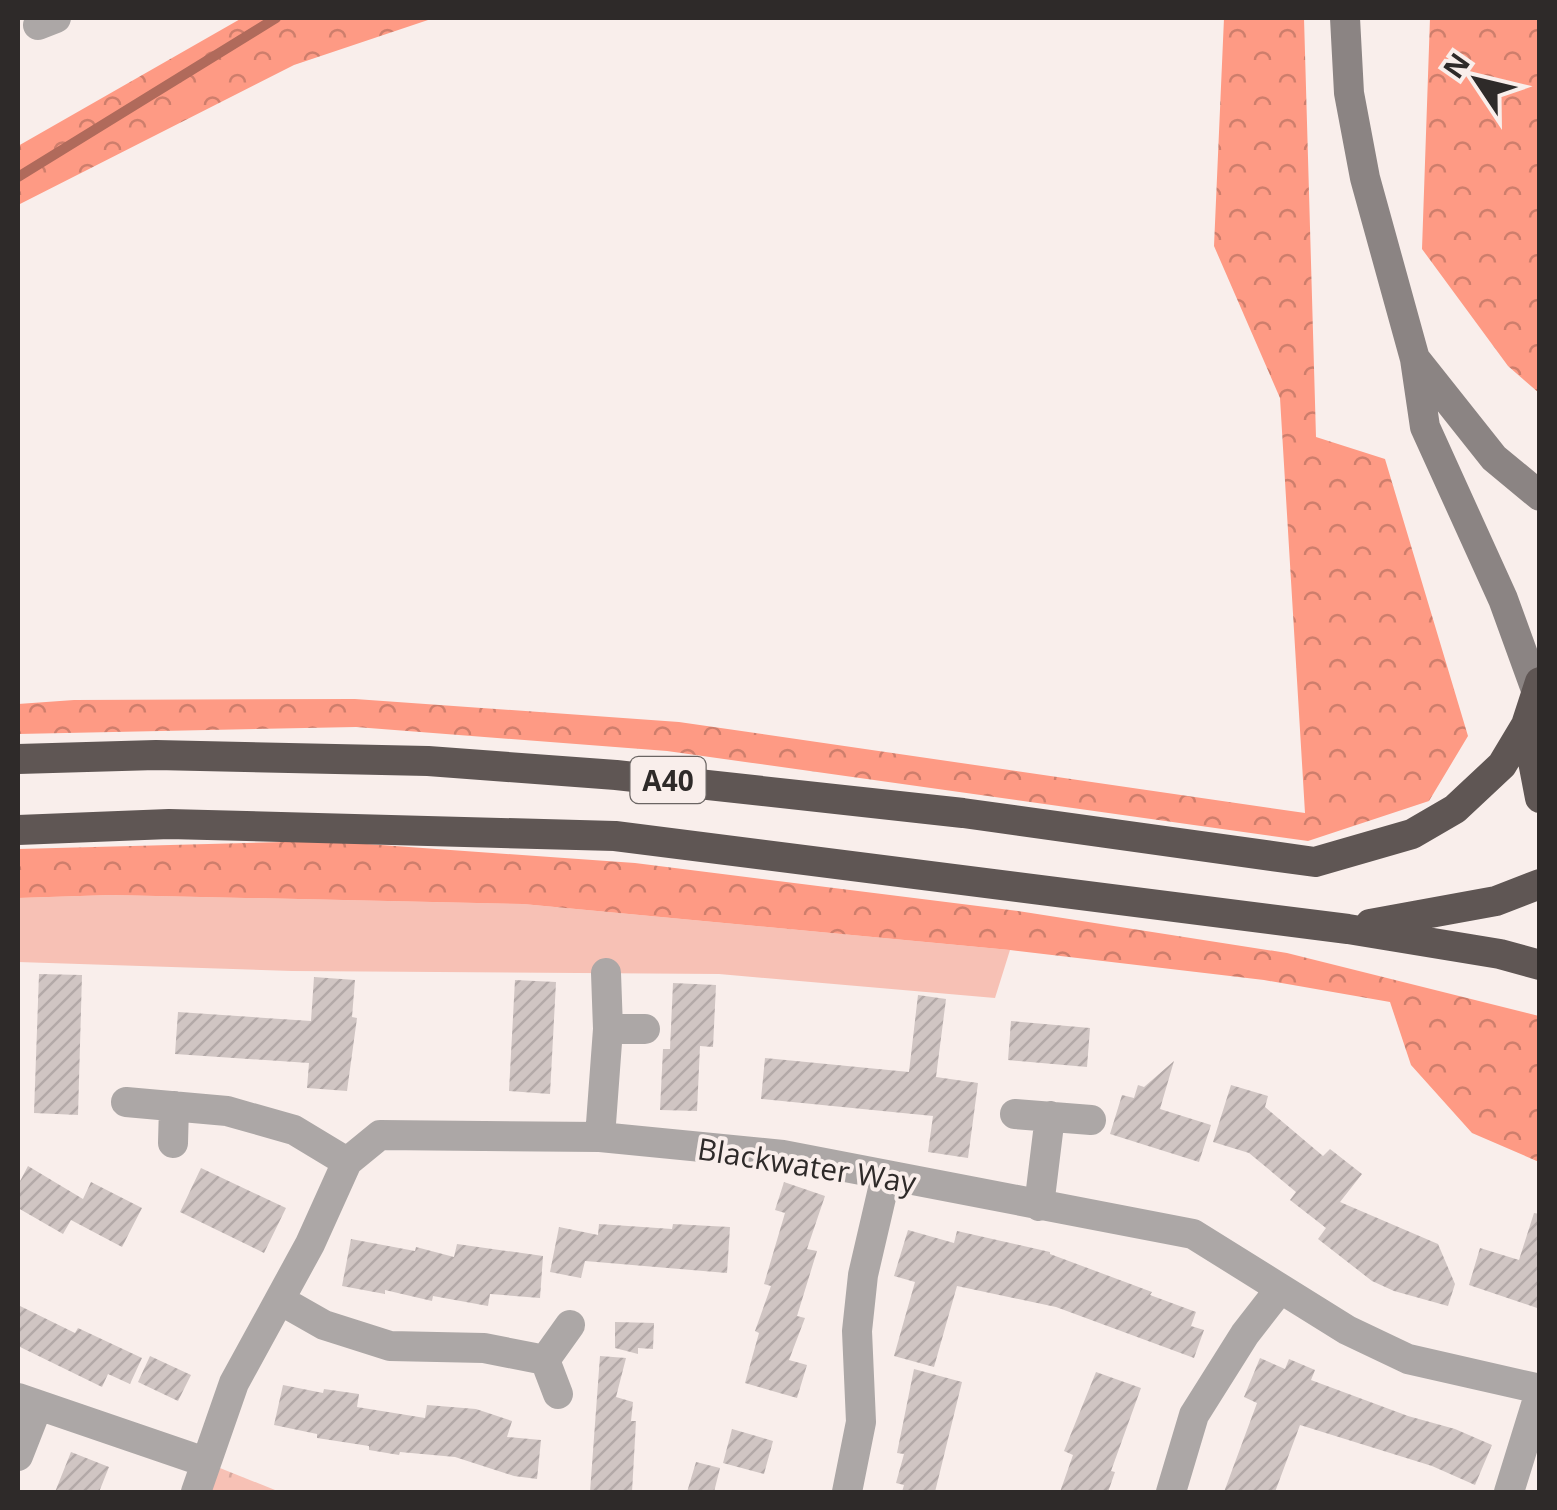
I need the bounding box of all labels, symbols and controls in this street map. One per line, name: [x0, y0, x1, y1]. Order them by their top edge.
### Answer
north arrow: [1427, 30, 1527, 130]
text: N: [1434, 45, 1478, 85]
road number: A40: [630, 757, 706, 803]
street label: Blackwater Way: [695, 1127, 920, 1203]

